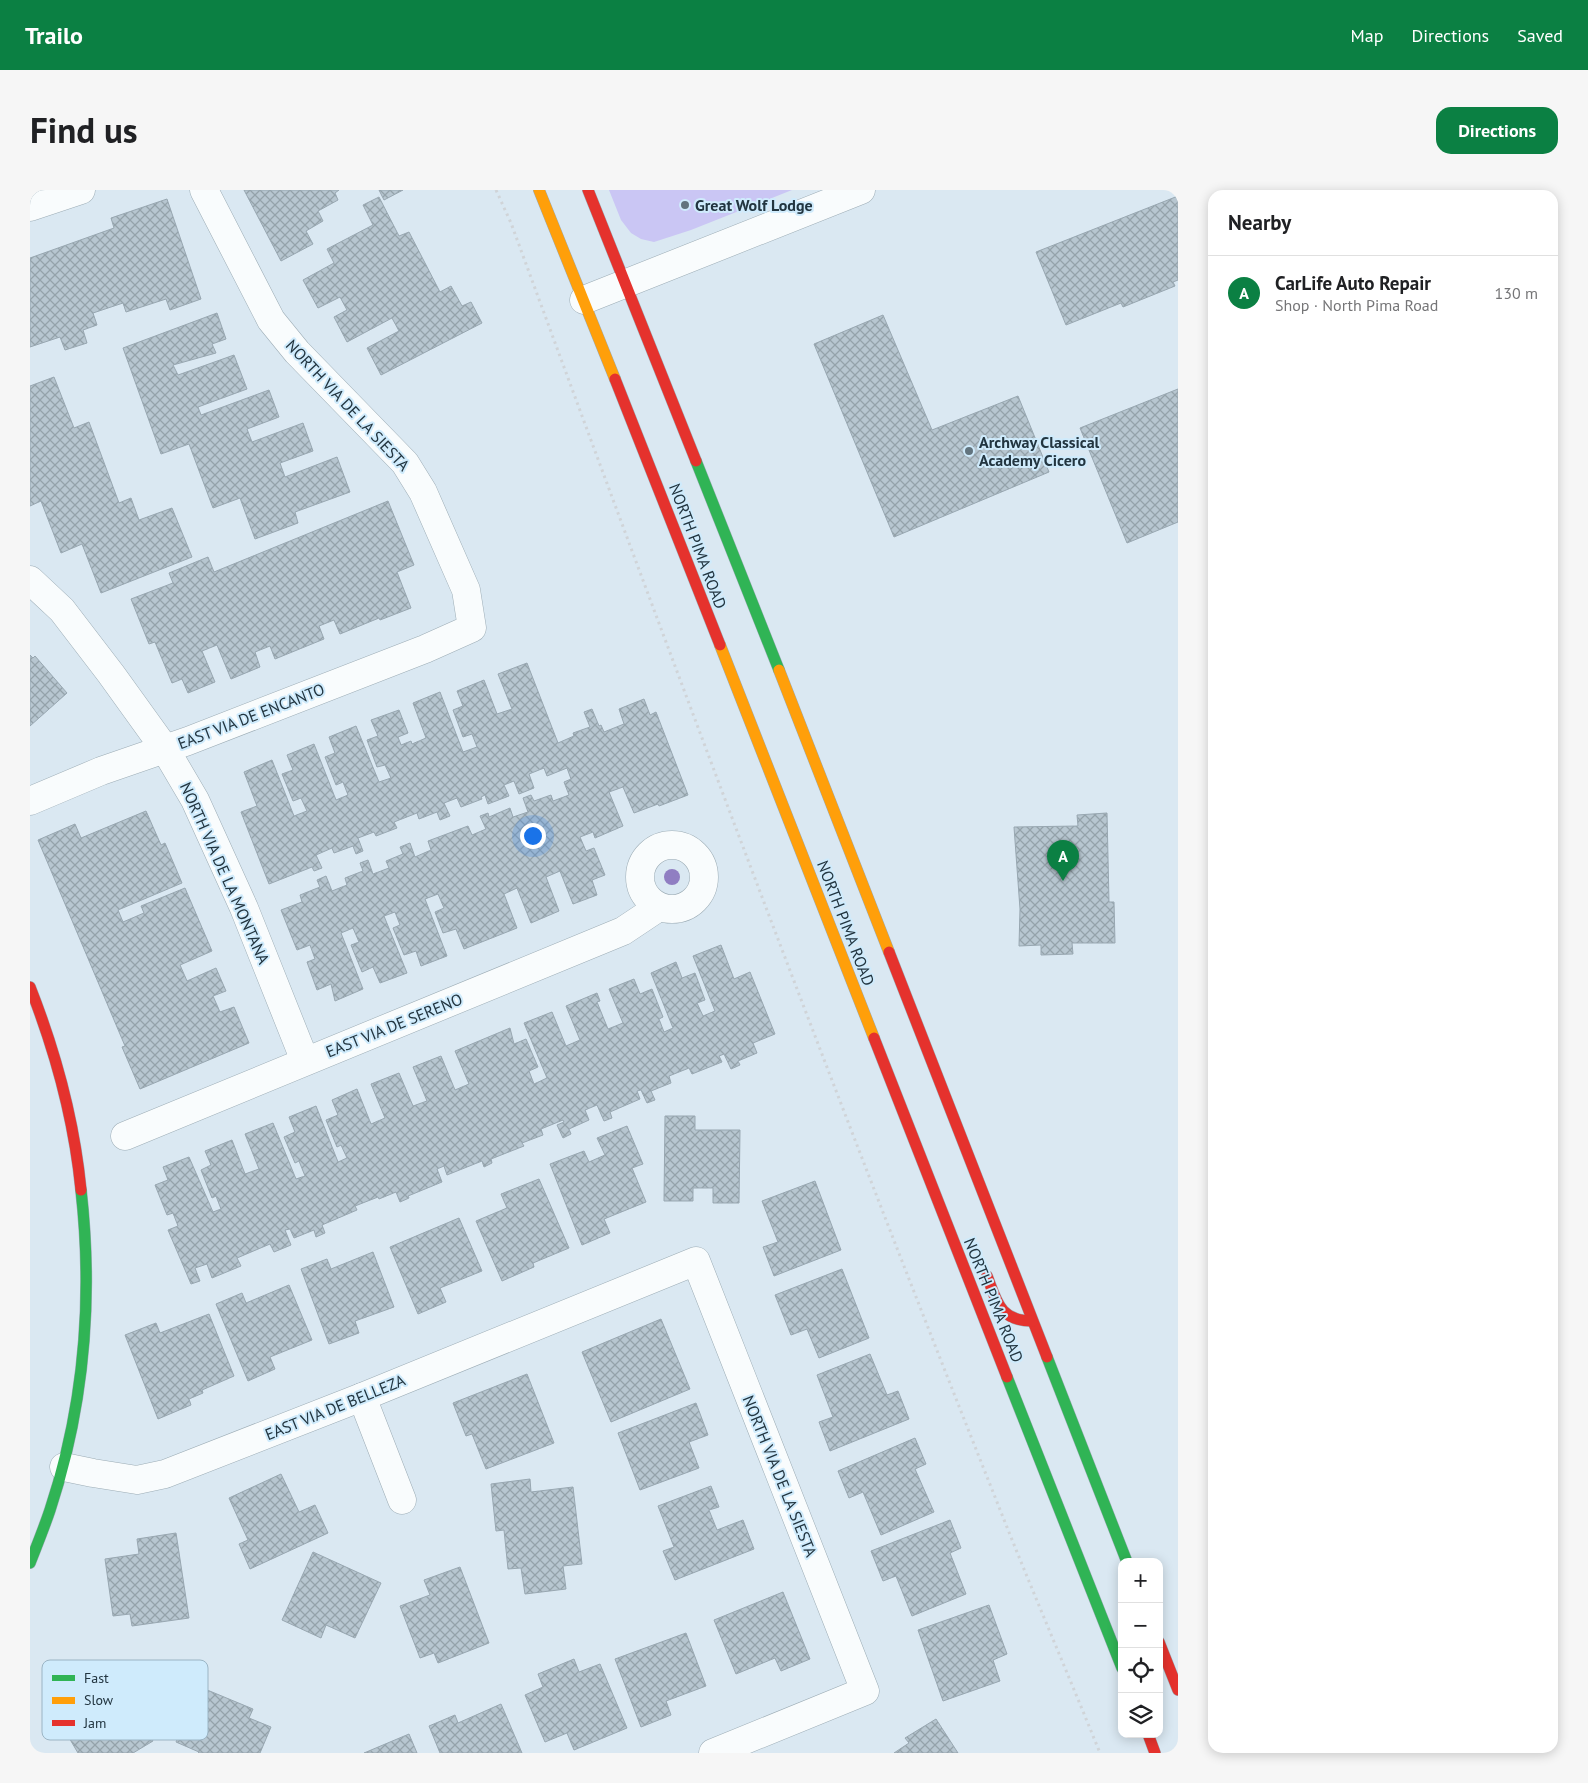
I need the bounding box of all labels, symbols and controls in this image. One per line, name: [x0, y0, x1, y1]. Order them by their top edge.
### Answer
text: Trailo: [25, 20, 83, 51]
text: Map: [1351, 24, 1383, 47]
text: Directions: [1411, 24, 1489, 47]
text: Saved: [1517, 24, 1563, 47]
text: Find us: [30, 107, 138, 153]
button: Directions: [1436, 107, 1558, 154]
place label: Great Wolf Lodge: [695, 195, 813, 215]
marker: Great Wolf Lodge: [679, 199, 691, 211]
text: Nearby: [1228, 209, 1291, 236]
text: CarLife Auto Repair: [1275, 271, 1431, 295]
text: A: [1239, 283, 1249, 303]
text: 130 m: [1495, 283, 1538, 303]
text: Shop · North Pima Road: [1275, 295, 1438, 315]
street label: NORTH VIA DE LA SIESTA: [282, 335, 415, 475]
place label: Archway Classical Academy Cicero: [979, 432, 1100, 470]
marker: Archway Classical Academy Cicero: [963, 445, 975, 457]
street label: NORTH PIMA ROAD: [665, 481, 731, 611]
street label: EAST VIA DE ENCANTO: [175, 679, 327, 753]
street label: NORTH VIA DE LA MONTANA: [176, 779, 274, 968]
your location: [520, 823, 546, 849]
pin: A: [1047, 840, 1079, 881]
street label: NORTH PIMA ROAD: [813, 858, 879, 988]
street label: EAST VIA DE SERENO: [323, 988, 465, 1062]
street label: NORTH PIMA ROAD: [960, 1235, 1028, 1365]
street label: EAST VIA DE BELLEZA: [262, 1370, 409, 1444]
street label: NORTH VIA DE LA SIESTA: [738, 1392, 822, 1560]
map controls: [1118, 1558, 1163, 1738]
button: +: [1118, 1558, 1163, 1603]
button: −: [1118, 1603, 1163, 1648]
button: locate: [1118, 1648, 1163, 1693]
legend: [42, 1660, 208, 1740]
text: Fast: [84, 1669, 109, 1687]
text: Slow: [84, 1691, 114, 1709]
button: layers: [1118, 1693, 1163, 1738]
text: Jam: [83, 1714, 106, 1732]

